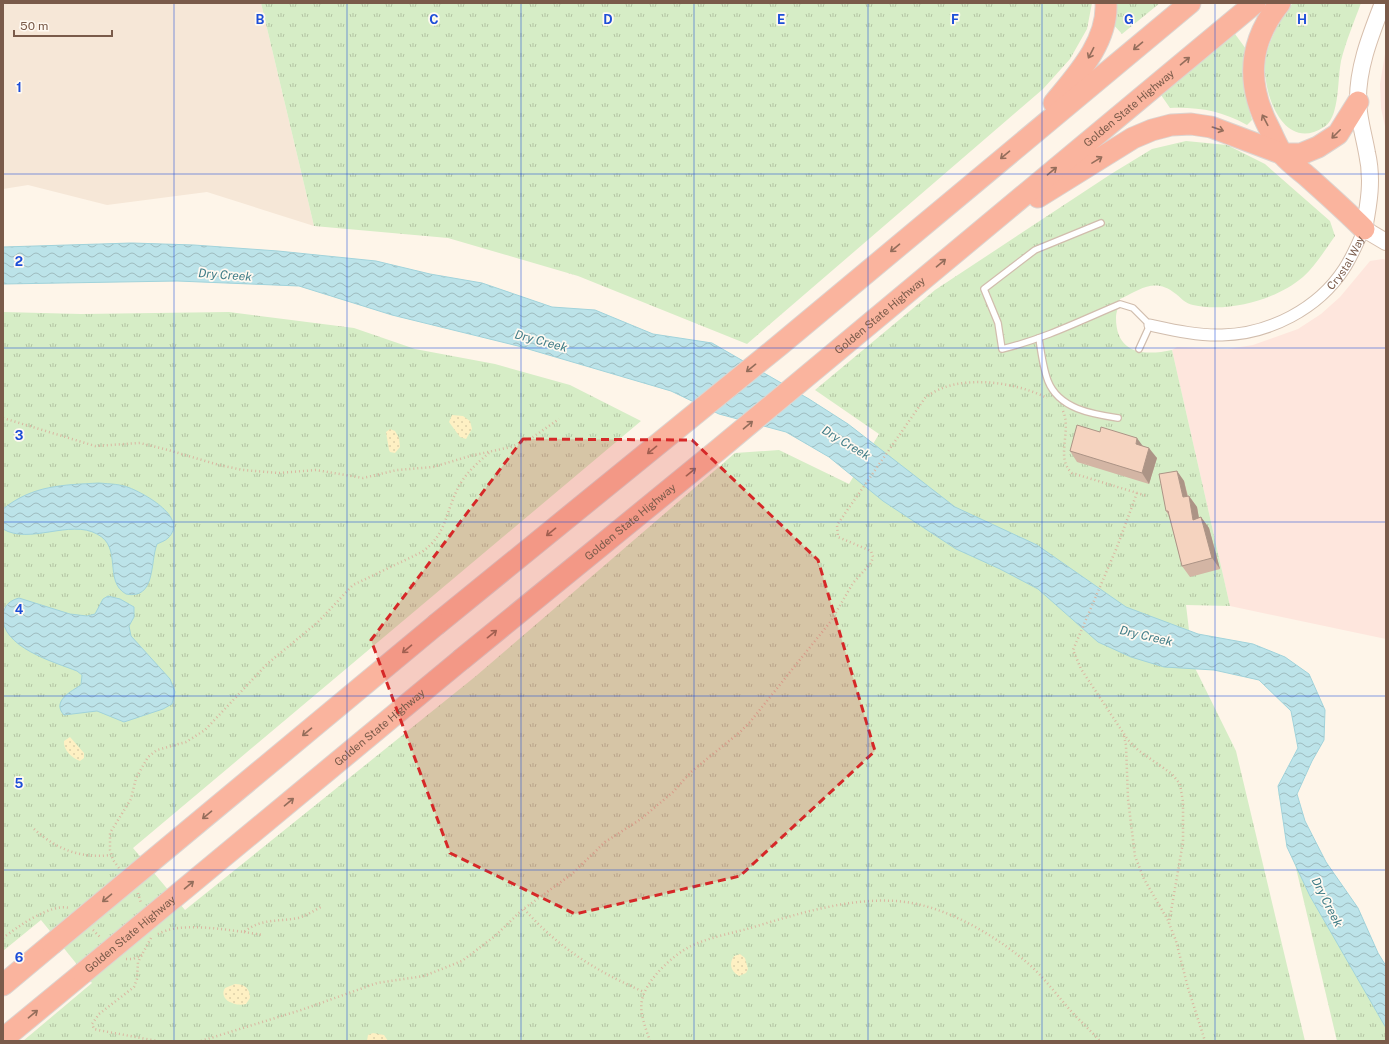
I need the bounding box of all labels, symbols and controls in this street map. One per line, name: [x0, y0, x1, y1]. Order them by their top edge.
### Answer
scale bar: [14, 12, 112, 38]
text: B: [256, 12, 265, 27]
text: C: [429, 12, 439, 27]
text: D: [603, 12, 613, 27]
text: E: [777, 12, 785, 27]
text: F: [951, 12, 959, 27]
text: G: [1124, 12, 1134, 27]
text: H: [1297, 12, 1307, 27]
text: 50 m: [20, 19, 48, 33]
one-way arrow: [1133, 41, 1143, 50]
one-way arrow: [1087, 47, 1094, 59]
one-way arrow: [1179, 57, 1190, 66]
street label: Golden State Highway: [1081, 67, 1177, 149]
text: 1: [16, 80, 22, 95]
one-way arrow: [1260, 114, 1268, 126]
one-way arrow: [1212, 126, 1224, 134]
one-way arrow: [1332, 128, 1342, 138]
one-way arrow: [1000, 151, 1011, 160]
one-way arrow: [1092, 156, 1103, 164]
one-way arrow: [1047, 167, 1058, 176]
street label: Crystal Way: [1324, 234, 1366, 292]
one-way arrow: [890, 243, 900, 252]
text: 2: [15, 254, 23, 269]
one-way arrow: [936, 259, 947, 268]
water label: Dry Creek: [198, 266, 253, 284]
street label: Golden State Highway: [832, 274, 928, 356]
water label: Dry Creek: [513, 327, 569, 355]
one-way arrow: [746, 364, 757, 373]
one-way arrow: [742, 421, 753, 430]
water label: Dry Creek: [819, 423, 873, 463]
text: 3: [15, 428, 24, 443]
one-way arrow: [646, 446, 657, 454]
one-way arrow: [685, 468, 696, 477]
street label: Golden State Highway: [582, 481, 678, 562]
one-way arrow: [545, 527, 556, 536]
text: 4: [15, 602, 24, 617]
water label: Dry Creek: [1118, 623, 1174, 649]
one-way arrow: [487, 630, 497, 639]
one-way arrow: [402, 645, 412, 654]
street label: Golden State Highway: [332, 686, 427, 768]
one-way arrow: [302, 728, 312, 737]
text: 5: [15, 776, 24, 791]
one-way arrow: [284, 798, 294, 807]
one-way arrow: [202, 811, 212, 820]
water label: Dry Creek: [1309, 875, 1346, 930]
one-way arrow: [183, 881, 194, 890]
street label: Golden State Highway: [82, 893, 178, 975]
one-way arrow: [102, 894, 112, 903]
text: 6: [15, 950, 24, 965]
one-way arrow: [28, 1010, 38, 1019]

